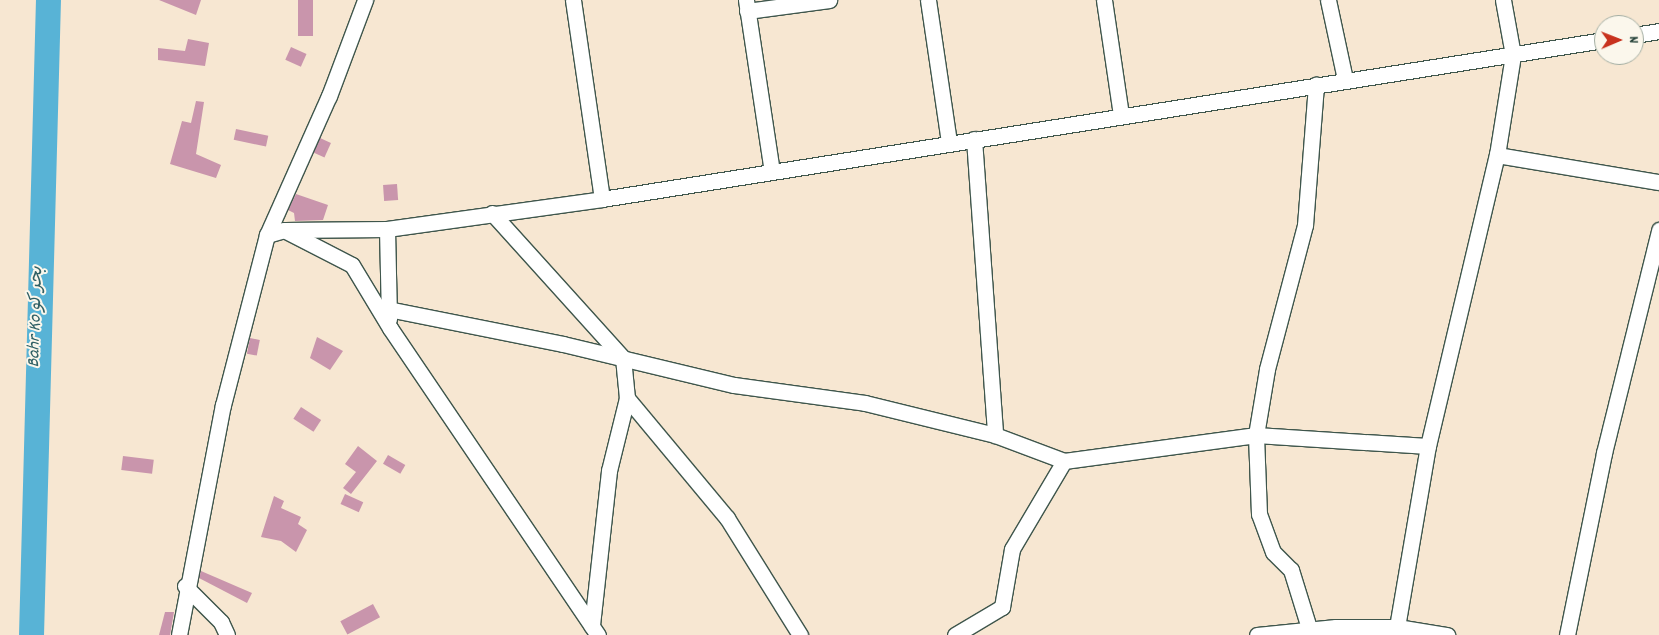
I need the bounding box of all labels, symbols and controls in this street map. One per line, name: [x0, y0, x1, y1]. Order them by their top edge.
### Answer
north arrow: [1594, 15, 1644, 65]
text: N: [1623, 36, 1643, 43]
water label: Bahr Ko بحر كو: [24, 266, 50, 368]

